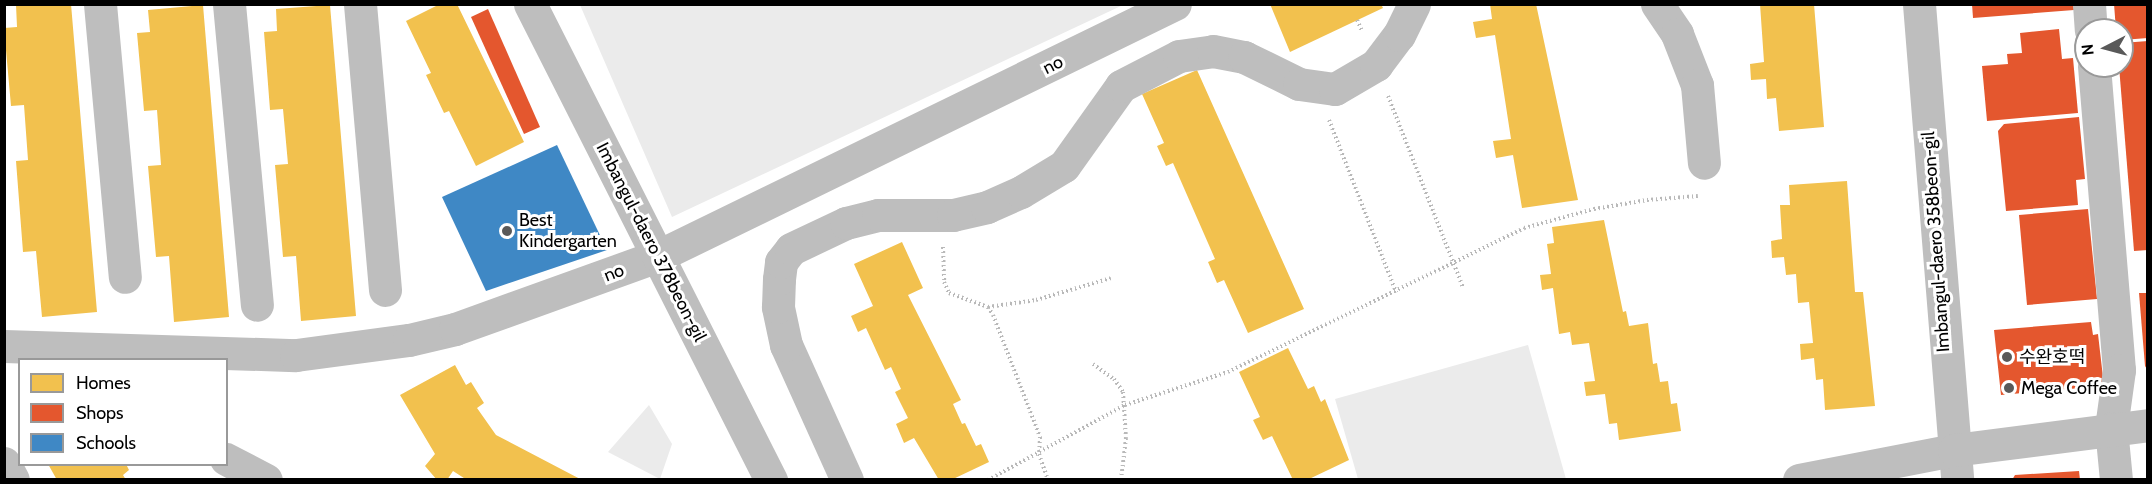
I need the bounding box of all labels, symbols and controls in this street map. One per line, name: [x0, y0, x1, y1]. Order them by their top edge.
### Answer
north arrow: [2074, 18, 2134, 78]
text: N: [2078, 43, 2098, 56]
street label: no: [1039, 51, 1067, 79]
street label: Imbangul-daero 358beon-gil: [1918, 131, 1954, 353]
street label: Imbangul-daero 378beon-gil: [591, 139, 711, 345]
place label: Best Kindergarten: [519, 210, 617, 252]
marker: Best Kindergarten: [500, 224, 514, 238]
street label: no: [601, 259, 627, 287]
place label: 수완호떡: [2019, 346, 2085, 368]
marker: 수완호떡: [2000, 350, 2014, 364]
legend: [18, 358, 228, 466]
text: Homes: [76, 372, 131, 394]
place label: Mega Coffee: [2021, 377, 2117, 399]
marker: Mega Coffee: [2002, 381, 2016, 395]
text: Shops: [76, 402, 124, 424]
text: Schools: [76, 432, 136, 454]

